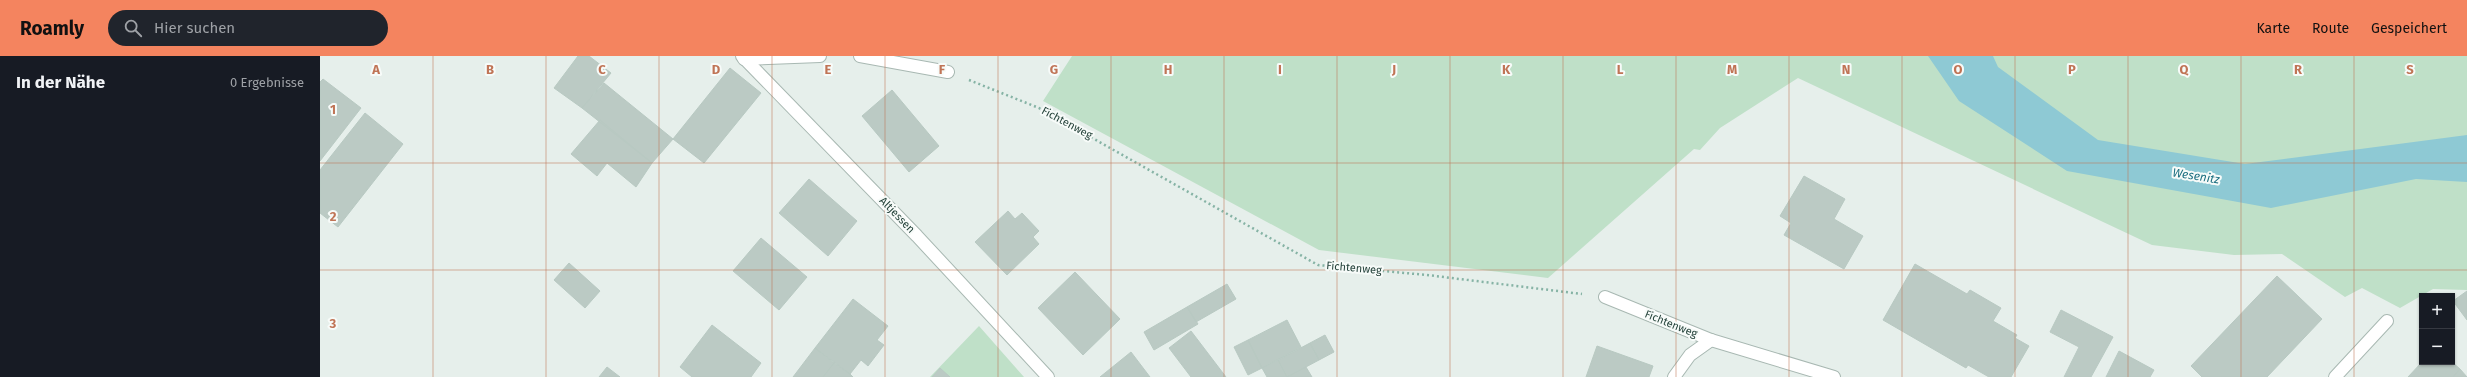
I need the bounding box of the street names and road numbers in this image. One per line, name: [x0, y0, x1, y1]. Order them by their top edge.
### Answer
street label: Fichtenweg: [1039, 104, 1095, 142]
street label: Altjessen: [877, 194, 917, 236]
street label: Fichtenweg: [1326, 259, 1383, 277]
street label: Fichtenweg: [1643, 308, 1700, 341]

